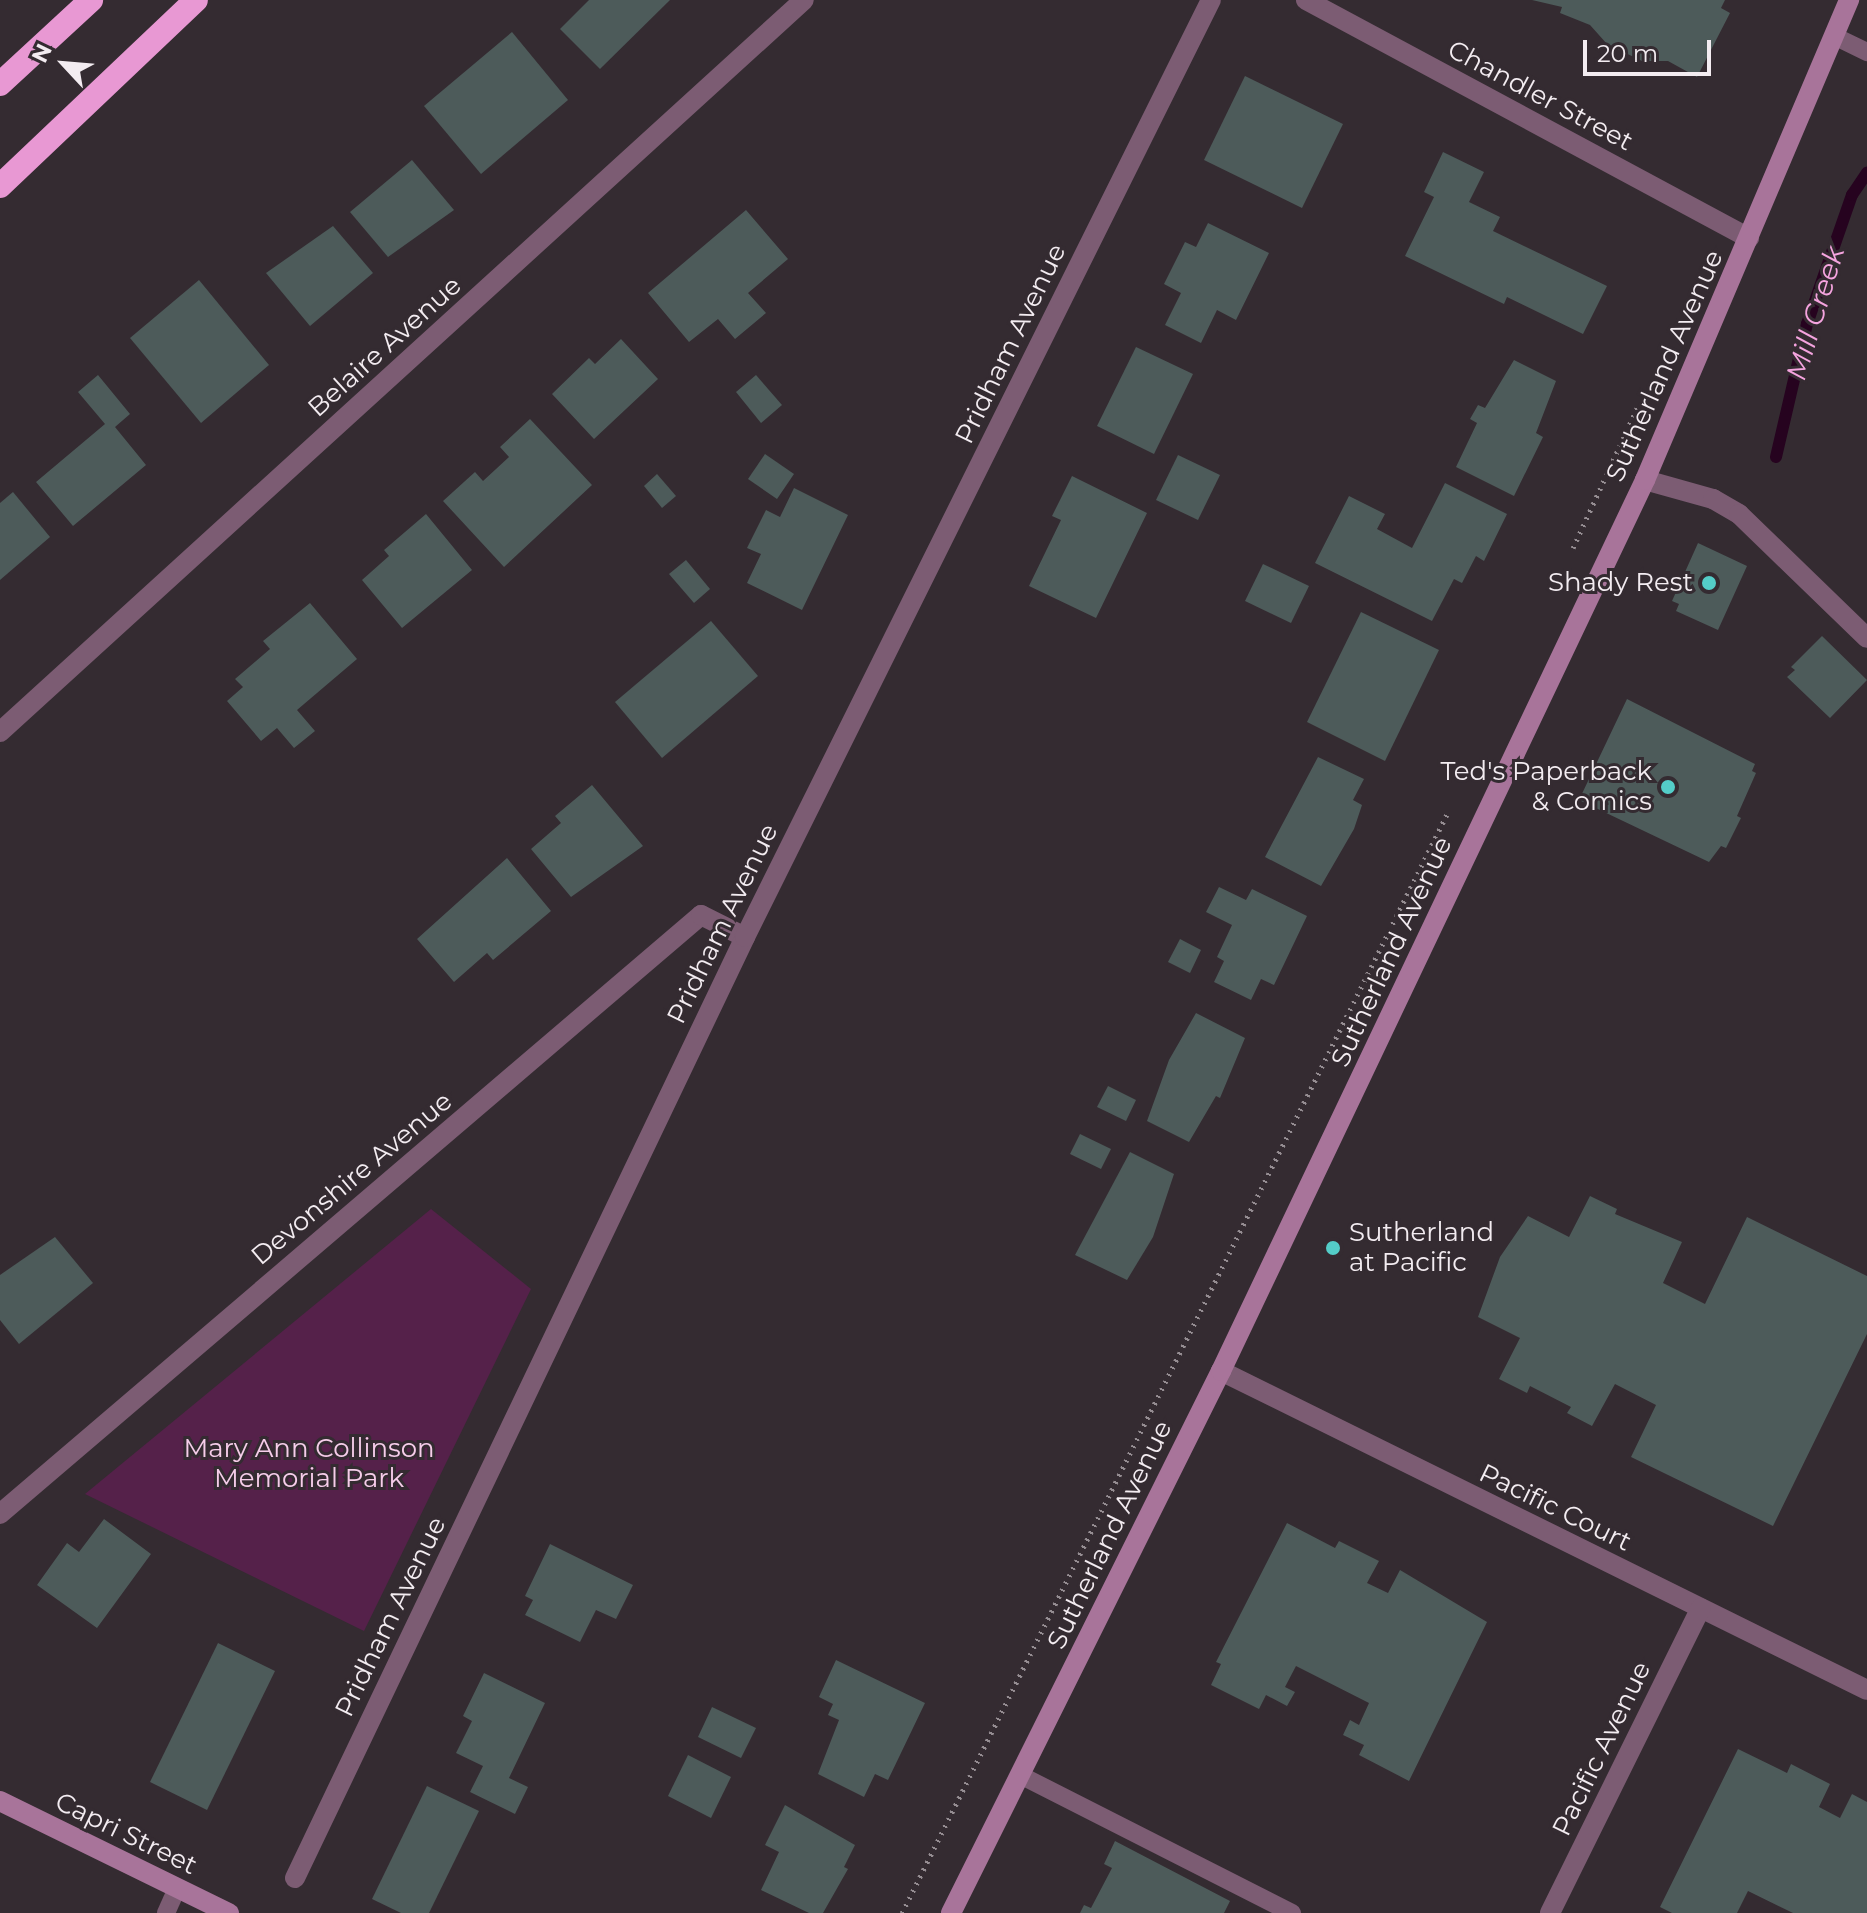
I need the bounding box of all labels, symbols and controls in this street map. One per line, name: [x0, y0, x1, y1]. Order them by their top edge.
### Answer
north arrow: [24, 24, 104, 104]
scale bar: [1587, 24, 1715, 74]
street label: Chandler Street: [1442, 34, 1638, 158]
text: N: [26, 39, 58, 67]
text: 20 m: [1597, 39, 1658, 68]
street label: Pridham Avenue: [949, 239, 1073, 449]
water label: Mill Creek: [1779, 242, 1851, 384]
street label: Sutherland Avenue: [1600, 245, 1730, 487]
street label: Belaire Avenue: [302, 270, 468, 424]
place label: Shady Rest: [1548, 567, 1693, 599]
marker: Shady Rest: [1700, 574, 1718, 592]
place label: Ted's Paperback & Comics: [1440, 756, 1652, 818]
marker: Ted's Paperback & Comics: [1659, 778, 1677, 796]
street label: Pridham Avenue: [661, 819, 785, 1029]
street label: Sutherland Avenue: [1325, 832, 1459, 1072]
street label: Devonshire Avenue: [245, 1086, 459, 1272]
place label: Sutherland at Pacific: [1349, 1217, 1494, 1278]
marker: Sutherland at Pacific: [1324, 1239, 1342, 1257]
street label: Sutherland Avenue: [1041, 1416, 1179, 1654]
park label: Mary Ann Collinson Memorial Park: [183, 1433, 435, 1494]
street label: Pacific Court: [1474, 1458, 1636, 1558]
street label: Pridham Avenue: [329, 1512, 453, 1722]
street label: Pacific Avenue: [1546, 1657, 1658, 1841]
street label: Capri Street: [50, 1786, 202, 1882]

